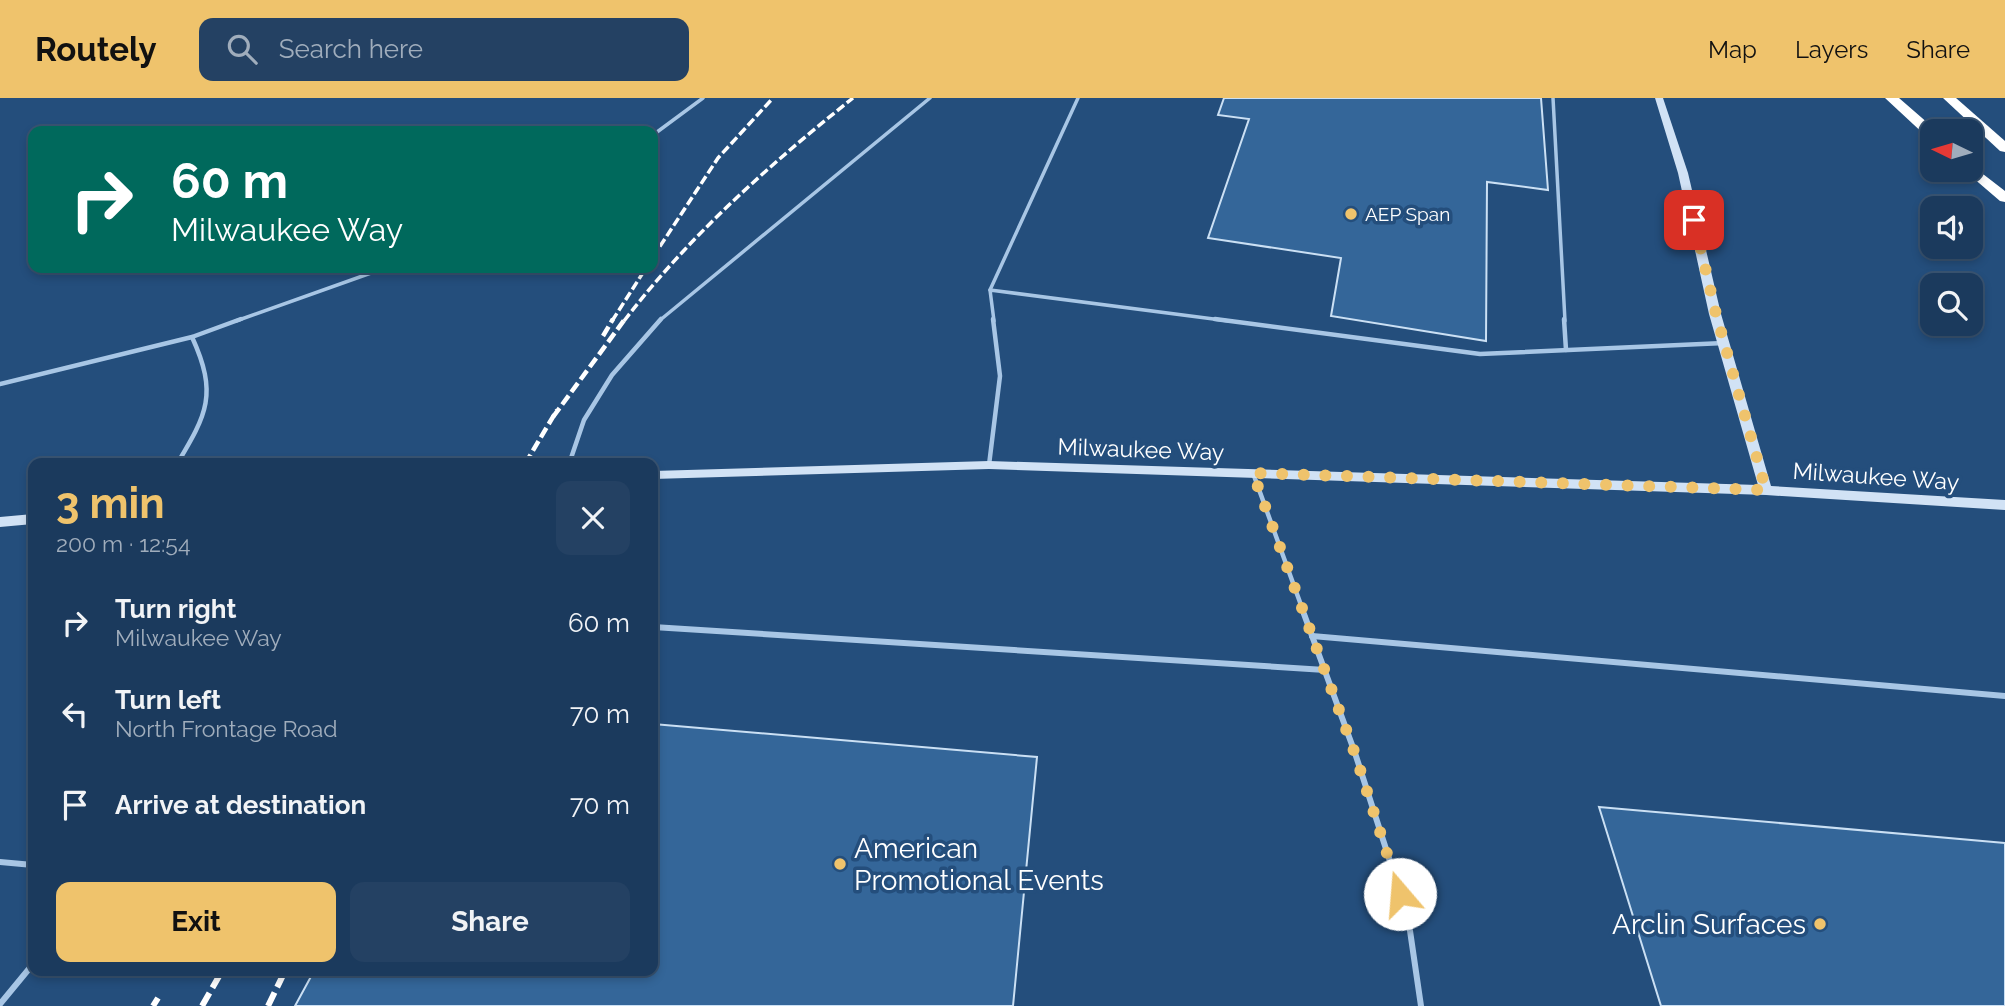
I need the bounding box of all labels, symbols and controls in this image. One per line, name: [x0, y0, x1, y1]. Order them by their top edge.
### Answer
search box: [199, 18, 689, 81]
text: Routely: [35, 30, 157, 69]
icon: search: [223, 30, 261, 68]
text: Search here: [279, 34, 423, 64]
text: Map: [1708, 35, 1757, 64]
text: Layers: [1795, 35, 1868, 64]
text: Share: [1906, 35, 1970, 64]
north arrow: [1920, 119, 1983, 182]
map controls: [1920, 119, 1983, 336]
text: 60 m: [171, 152, 288, 209]
icon: right: [56, 154, 147, 245]
pin: [1664, 190, 1724, 250]
button: sound: [1920, 196, 1983, 259]
icon: arrive: [1675, 201, 1713, 239]
place label: AEP Span: [1365, 203, 1450, 225]
marker: AEP Span: [1343, 206, 1359, 222]
text: Milwaukee Way: [171, 211, 403, 248]
button: search: [1920, 273, 1983, 336]
street label: Milwaukee Way: [1057, 433, 1225, 465]
street label: Milwaukee Way: [1792, 457, 1960, 495]
text: 3 min: [56, 479, 165, 528]
button: close: [556, 481, 630, 555]
text: 200 m · 12:54: [56, 530, 190, 557]
text: Turn right: [115, 594, 236, 624]
icon: right: [56, 604, 94, 642]
text: 60 m: [568, 608, 630, 638]
text: Milwaukee Way: [115, 624, 282, 651]
text: Turn left: [115, 685, 221, 715]
icon: left: [56, 695, 94, 733]
text: 70 m: [570, 699, 630, 729]
text: North Frontage Road: [115, 715, 338, 742]
icon: arrive: [56, 786, 94, 824]
text: Arrive at destination: [115, 790, 366, 820]
text: 70 m: [570, 790, 630, 820]
place label: American Promotional Events: [854, 832, 1104, 897]
marker: American Promotional Events: [832, 856, 848, 872]
position arrow: [1363, 857, 1437, 931]
button: Exit: [56, 882, 336, 962]
button: Share: [350, 882, 630, 962]
place label: Arclin Surfaces: [1612, 908, 1806, 941]
marker: Arclin Surfaces: [1812, 916, 1828, 932]

